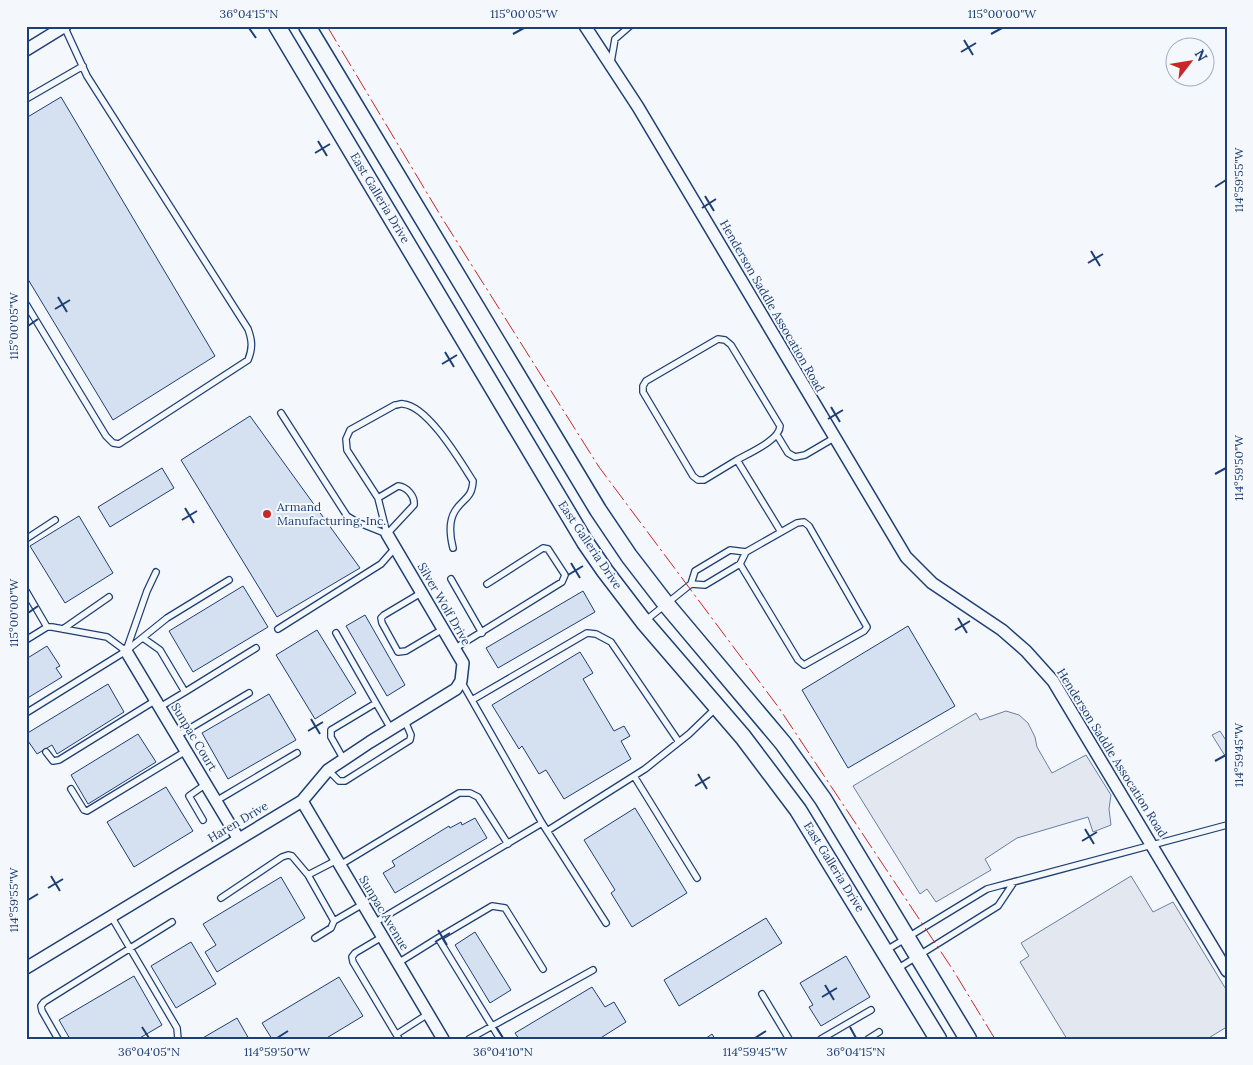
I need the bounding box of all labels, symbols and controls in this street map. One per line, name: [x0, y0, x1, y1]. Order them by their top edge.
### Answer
text: 36°04'15"N: [220, 6, 279, 21]
text: 115°00'05"W: [490, 6, 559, 21]
text: 115°00'00"W: [968, 6, 1037, 21]
north arrow: [1166, 38, 1216, 88]
text: N: [1191, 46, 1212, 65]
text: 114°59'55"W: [1231, 146, 1246, 213]
street label: East Galleria Drive: [347, 150, 414, 246]
street label: Henderson Saddle Assocation Road: [717, 217, 828, 395]
text: 115°00'05"W: [6, 291, 21, 360]
text: 114°59'50"W: [1231, 434, 1246, 501]
street label: East Galleria Drive: [555, 498, 626, 592]
place label: Armand Manufacturing, Inc.: [276, 499, 386, 528]
marker: Armand Manufacturing, Inc.: [261, 508, 273, 520]
street label: Silver Wolf Drive: [415, 560, 474, 648]
text: 115°00'00"W: [6, 578, 21, 647]
street label: Henderson Saddle Assocation Road: [1054, 665, 1171, 840]
street label: Sunpac Court: [168, 700, 221, 774]
text: 114°59'45"W: [1231, 722, 1246, 787]
street label: Haren Drive: [205, 798, 271, 845]
street label: East Galleria Drive: [801, 819, 868, 915]
text: 114°59'55"W: [6, 866, 21, 933]
street label: Sunpac Avenue: [356, 873, 413, 953]
text: 36°04'05"N: [118, 1044, 180, 1059]
text: 114°59'50"W: [244, 1044, 311, 1059]
text: 36°04'10"N: [473, 1044, 533, 1059]
text: 114°59'45"W: [723, 1044, 788, 1059]
text: 36°04'15"N: [827, 1044, 886, 1059]

